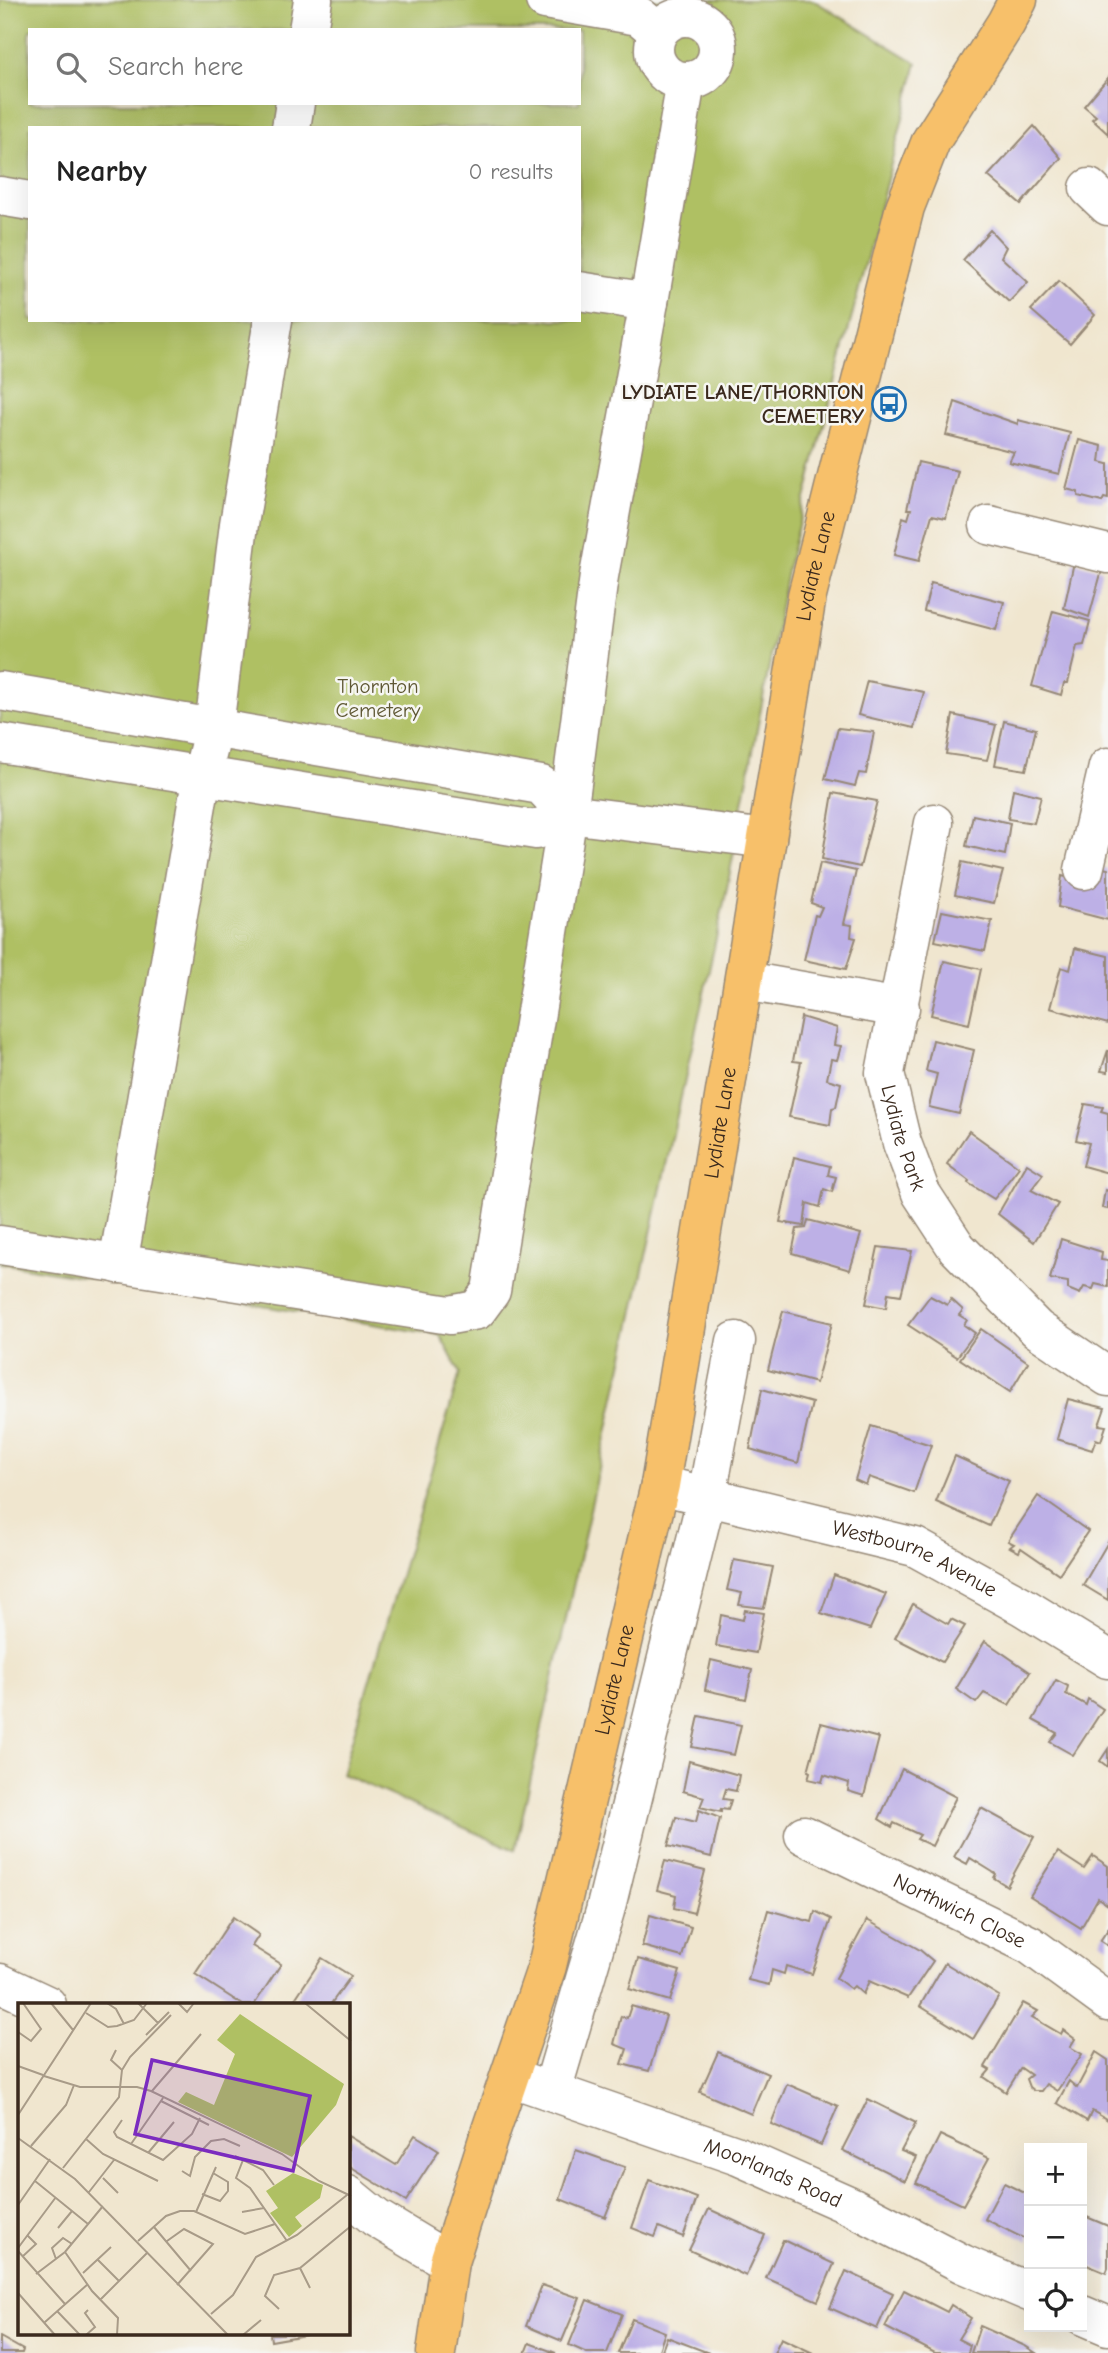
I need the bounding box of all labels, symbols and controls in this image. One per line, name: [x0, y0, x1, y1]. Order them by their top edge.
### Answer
search box: [28, 28, 581, 105]
icon: search: [52, 48, 90, 86]
text: Search here: [108, 52, 243, 82]
text: Nearby: [56, 154, 147, 189]
text: 0 results: [469, 158, 553, 185]
place label: LYDIATE LANE/THORNTON CEMETERY: [621, 380, 865, 428]
bus stop icon: LYDIATE LANE/THORNTON CEMETERY: [870, 385, 908, 423]
street label: Lydiate Lane: [791, 508, 840, 623]
park label: Thornton Cemetery: [336, 674, 421, 722]
street label: Lydiate Lane: [699, 1065, 741, 1180]
street label: Lydiate Park: [876, 1082, 931, 1194]
street label: Westbourne Avenue: [830, 1515, 1001, 1602]
street label: Lydiate Lane: [590, 1622, 639, 1737]
street label: Northwich Close: [890, 1868, 1030, 1953]
inset map: [18, 2003, 350, 2336]
street label: Moorlands Road: [701, 2133, 846, 2213]
map controls: [1024, 2143, 1087, 2332]
button: +: [1024, 2143, 1087, 2206]
button: −: [1024, 2206, 1087, 2269]
button: locate: [1024, 2269, 1087, 2332]

